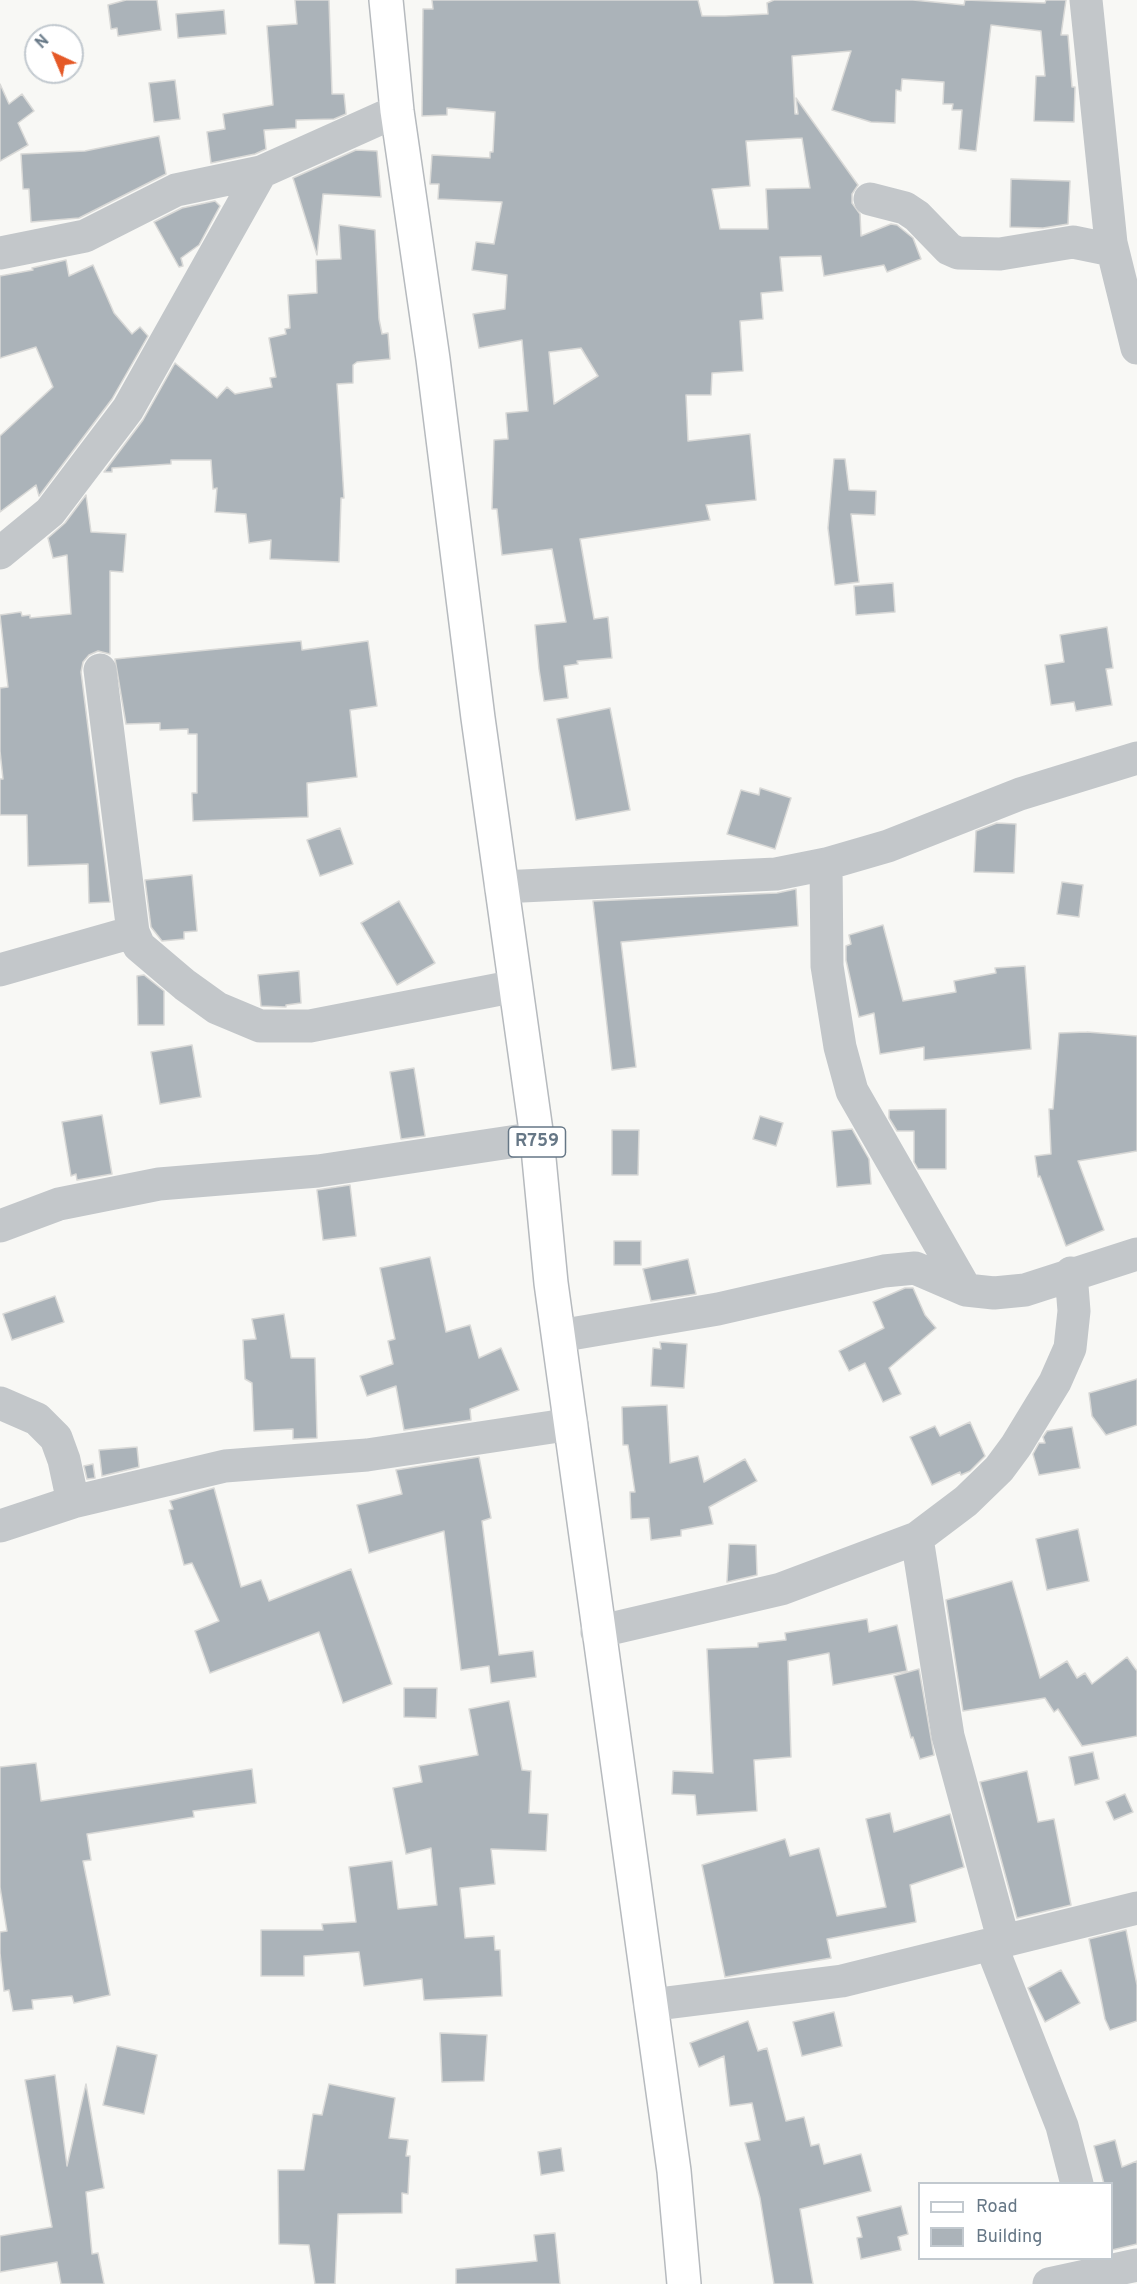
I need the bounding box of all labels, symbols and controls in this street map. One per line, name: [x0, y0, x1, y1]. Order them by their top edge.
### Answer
north arrow: [24, 24, 84, 84]
text: N: [32, 31, 54, 54]
road number: R759: [508, 1127, 566, 1157]
legend: [918, 2182, 1113, 2260]
text: Road: [976, 2196, 1018, 2219]
text: Building: [976, 2226, 1042, 2249]

